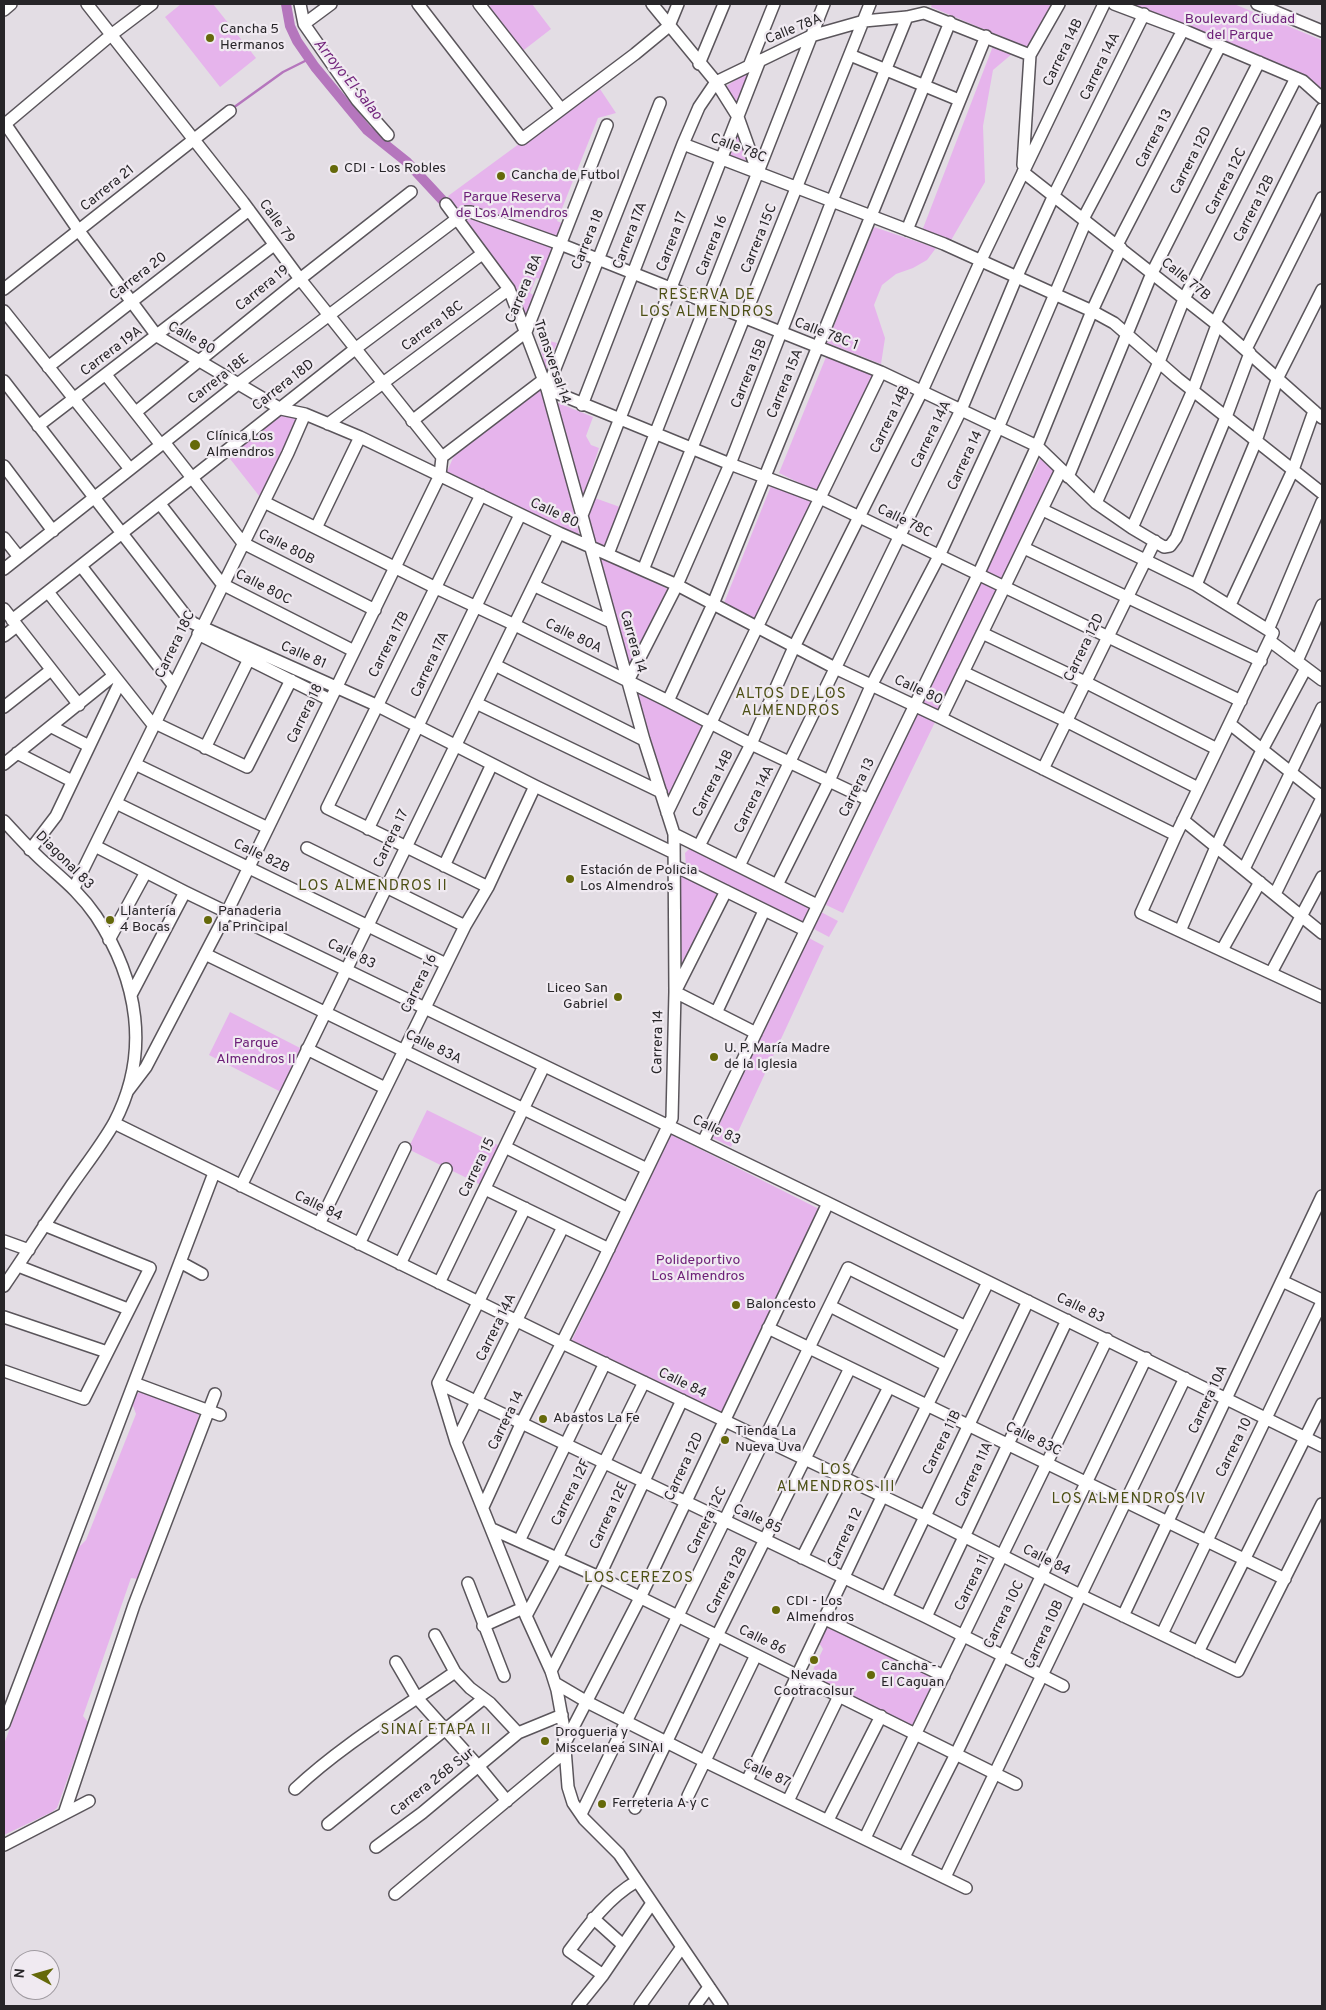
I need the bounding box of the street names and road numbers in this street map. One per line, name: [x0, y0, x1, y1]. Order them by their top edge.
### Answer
street label: Calle 78A: [763, 11, 825, 49]
street label: Carrera 14B: [1040, 16, 1088, 90]
street label: Carrera 14A: [1077, 30, 1125, 104]
street label: Carrera 13: [1133, 107, 1177, 171]
street label: Carrera 12D: [1168, 124, 1216, 198]
street label: Calle 78C: [707, 131, 769, 167]
street label: Carrera 12C: [1203, 145, 1251, 219]
street label: Carrera 21: [78, 162, 138, 216]
street label: Carrera 12B: [1231, 172, 1279, 246]
street label: Calle 79: [254, 197, 298, 247]
street label: Carrera 17A: [610, 200, 652, 272]
street label: Carrera 15C: [738, 202, 782, 276]
street label: Carrera 18: [569, 207, 609, 273]
street label: Carrera 17: [654, 210, 692, 274]
street label: Carrera 16: [694, 213, 732, 279]
street label: Carrera 20: [107, 249, 171, 305]
street label: Carrera 18A: [503, 252, 547, 326]
street label: Calle 77B: [1157, 255, 1213, 305]
street label: Carrera 19: [233, 262, 293, 316]
street label: Carrera 18C: [399, 298, 467, 356]
street label: Calle 78C 1: [792, 315, 860, 355]
street label: Transversal 14: [529, 318, 573, 406]
street label: Calle 80: [164, 319, 218, 359]
street label: Carrera 19A: [78, 323, 146, 381]
street label: Carrera 15B: [728, 337, 772, 411]
street label: Carrera 15A: [764, 347, 808, 421]
street label: Carrera 18E: [185, 351, 253, 409]
street label: Carrera 18D: [250, 357, 318, 415]
street label: Carrera 14B: [867, 383, 915, 457]
street label: Carrera 14A: [908, 398, 956, 472]
street label: Carrera 14: [945, 428, 987, 494]
street label: Calle 80: [527, 495, 581, 533]
street label: Calle 78C: [874, 502, 934, 542]
street label: Calle 80B: [255, 527, 317, 569]
street label: Calle 80C: [232, 567, 294, 609]
street label: Carrera 18C: [152, 608, 200, 682]
street label: Carrera 17B: [366, 609, 414, 681]
street label: Carrera 14: [615, 609, 649, 675]
street label: Carrera 12D: [1061, 611, 1109, 685]
street label: Calle 80A: [542, 616, 604, 658]
street label: Carrera 17A: [408, 629, 454, 701]
street label: Calle 81: [278, 638, 328, 674]
street label: Calle 80: [891, 672, 945, 710]
street label: Carrera 18: [284, 681, 328, 747]
street label: Carrera 14B: [690, 747, 738, 821]
street label: Carrera 13: [836, 755, 880, 821]
street label: Carrera 14A: [731, 763, 779, 837]
street label: Carrera 17: [371, 807, 413, 871]
street label: Diagonal 83: [31, 828, 97, 894]
street label: Calle 82B: [230, 836, 292, 878]
street label: Calle 83: [324, 936, 378, 974]
street label: Carrera 16: [398, 951, 442, 1017]
street label: Carrera 14: [650, 1010, 668, 1074]
street label: Calle 83A: [402, 1027, 464, 1069]
street label: Calle 83: [689, 1112, 743, 1150]
street label: Carrera 15: [456, 1135, 500, 1201]
street label: Calle 84: [291, 1188, 345, 1226]
street label: Calle 83: [1053, 1290, 1107, 1328]
street label: Carrera 14A: [473, 1291, 521, 1365]
street label: Carrera 10A: [1186, 1363, 1232, 1437]
street label: Calle 84: [655, 1365, 709, 1403]
street label: Carrera 14: [485, 1388, 529, 1454]
street label: Carrera 11B: [920, 1408, 966, 1478]
street label: Carrera 10: [1213, 1415, 1257, 1481]
street label: Calle 83C: [1002, 1419, 1064, 1461]
street label: Carrera 12D: [662, 1430, 708, 1504]
street label: Carrera 11A: [953, 1440, 997, 1510]
street label: Carrera 12F: [549, 1457, 595, 1529]
street label: Carrera 12E: [587, 1479, 633, 1553]
street label: Carrera 12C: [684, 1484, 732, 1558]
street label: Calle 85: [730, 1501, 784, 1539]
street label: Carrera 12: [825, 1505, 867, 1571]
street label: Calle 84: [1019, 1542, 1073, 1580]
street label: Carrera 12B: [704, 1544, 752, 1618]
street label: Carrera 11: [952, 1552, 994, 1614]
street label: Carrera 10C: [981, 1578, 1029, 1652]
street label: Carrera 10B: [1022, 1598, 1068, 1672]
street label: Calle 86: [735, 1622, 789, 1660]
street label: Carrera 26B Sur: [388, 1745, 478, 1821]
street label: Calle 87: [740, 1756, 792, 1792]

